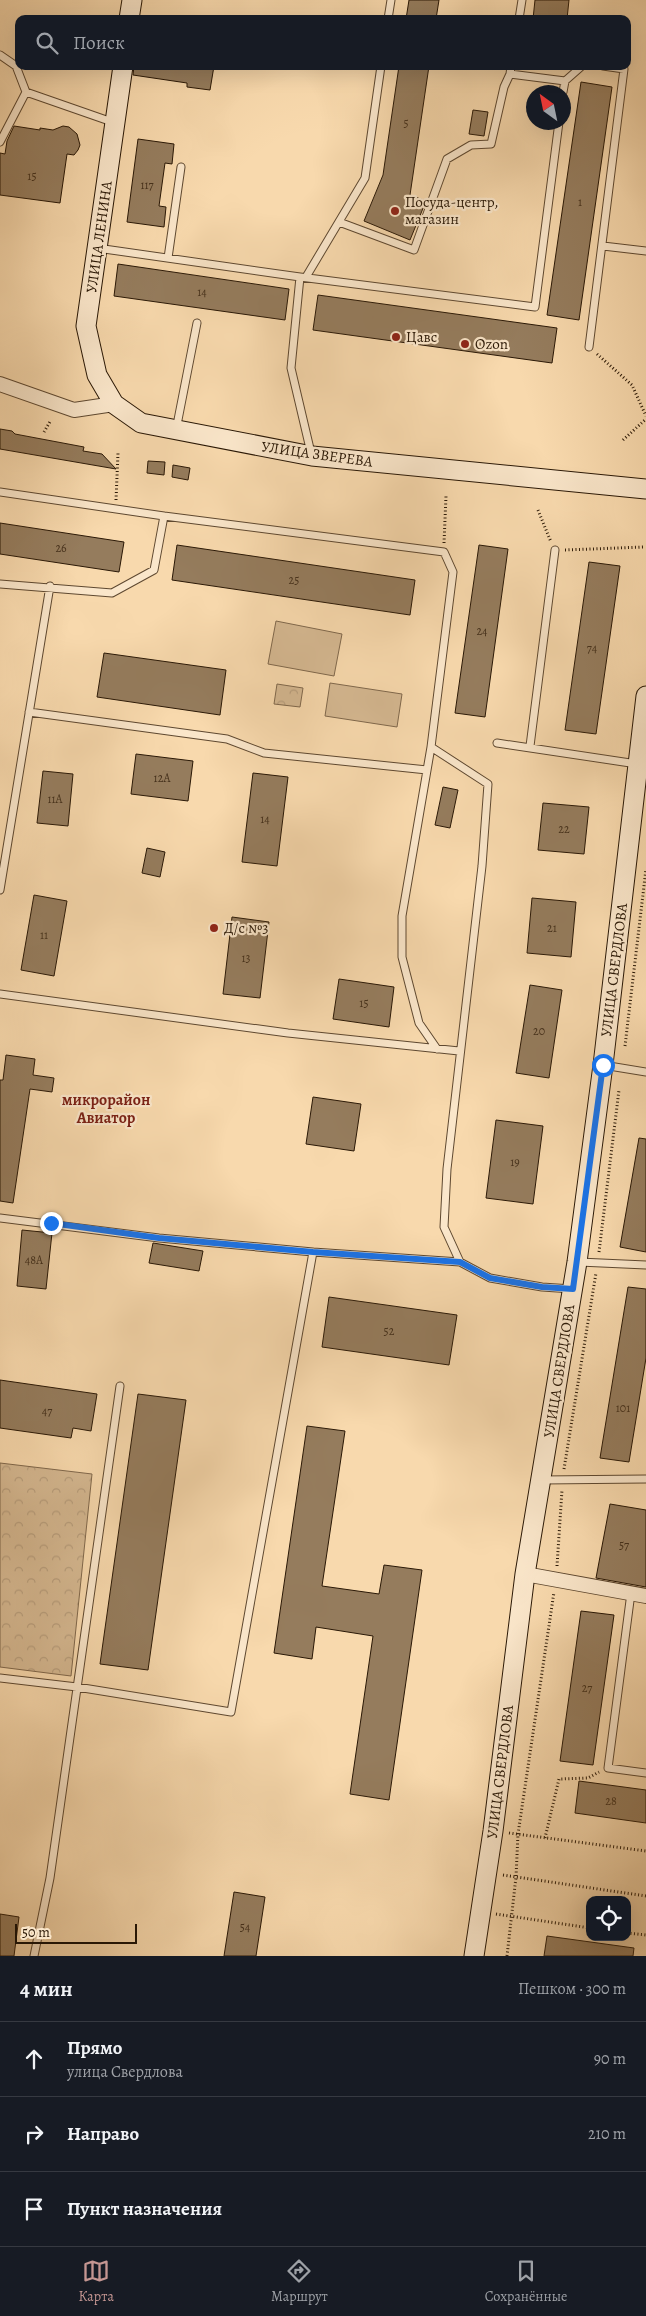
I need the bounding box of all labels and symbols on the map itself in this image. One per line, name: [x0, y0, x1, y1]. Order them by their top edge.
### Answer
north arrow: [526, 85, 571, 130]
house number: 5: [403, 115, 409, 131]
house number: 15: [27, 168, 37, 184]
house number: 117: [140, 177, 155, 193]
street label: УЛИЦА ЛЕНИНА: [81, 180, 117, 294]
place label: Посуда-центр, магазин: [405, 192, 498, 229]
house number: 1: [578, 194, 582, 210]
marker: Посуда-центр, магазин: [389, 205, 401, 217]
house number: 14: [197, 284, 207, 300]
place label: Цавс: [406, 327, 437, 347]
marker: Цавс: [390, 331, 402, 343]
place label: Ozon: [475, 334, 508, 354]
marker: Ozon: [459, 338, 471, 350]
street label: УЛИЦА ЗВЕРЕВА: [260, 436, 374, 472]
house number: 26: [55, 540, 67, 556]
house number: 25: [289, 572, 299, 588]
house number: 24: [476, 623, 488, 639]
house number: 74: [587, 640, 598, 656]
house number: 12А: [154, 770, 171, 786]
house number: 11А: [47, 791, 64, 807]
house number: 14: [260, 811, 270, 827]
house number: 22: [558, 821, 570, 837]
street label: УЛИЦА СВЕРДЛОВА: [596, 902, 632, 1038]
place label: Д/с №3: [224, 918, 269, 938]
house number: 21: [547, 920, 557, 936]
marker: Д/с №3: [208, 922, 220, 934]
house number: 11: [40, 927, 48, 943]
house number: 13: [241, 950, 251, 966]
house number: 15: [359, 995, 369, 1011]
house number: 20: [533, 1023, 545, 1039]
route start: [592, 1054, 615, 1077]
district label: микрорайон Авиатор: [62, 1089, 150, 1129]
house number: 19: [510, 1154, 520, 1170]
route end: [40, 1212, 63, 1235]
house number: 48А: [25, 1252, 44, 1268]
street label: УЛИЦА СВЕРДЛОВА: [539, 1303, 579, 1439]
house number: 52: [384, 1323, 395, 1339]
house number: 101: [616, 1400, 630, 1416]
house number: 47: [42, 1403, 53, 1419]
house number: 57: [619, 1537, 630, 1553]
house number: 27: [582, 1680, 593, 1696]
street label: УЛИЦА СВЕРДЛОВА: [482, 1704, 518, 1840]
house number: 28: [605, 1793, 617, 1809]
house number: 54: [240, 1919, 251, 1935]
scale bar: [15, 1921, 138, 1944]

